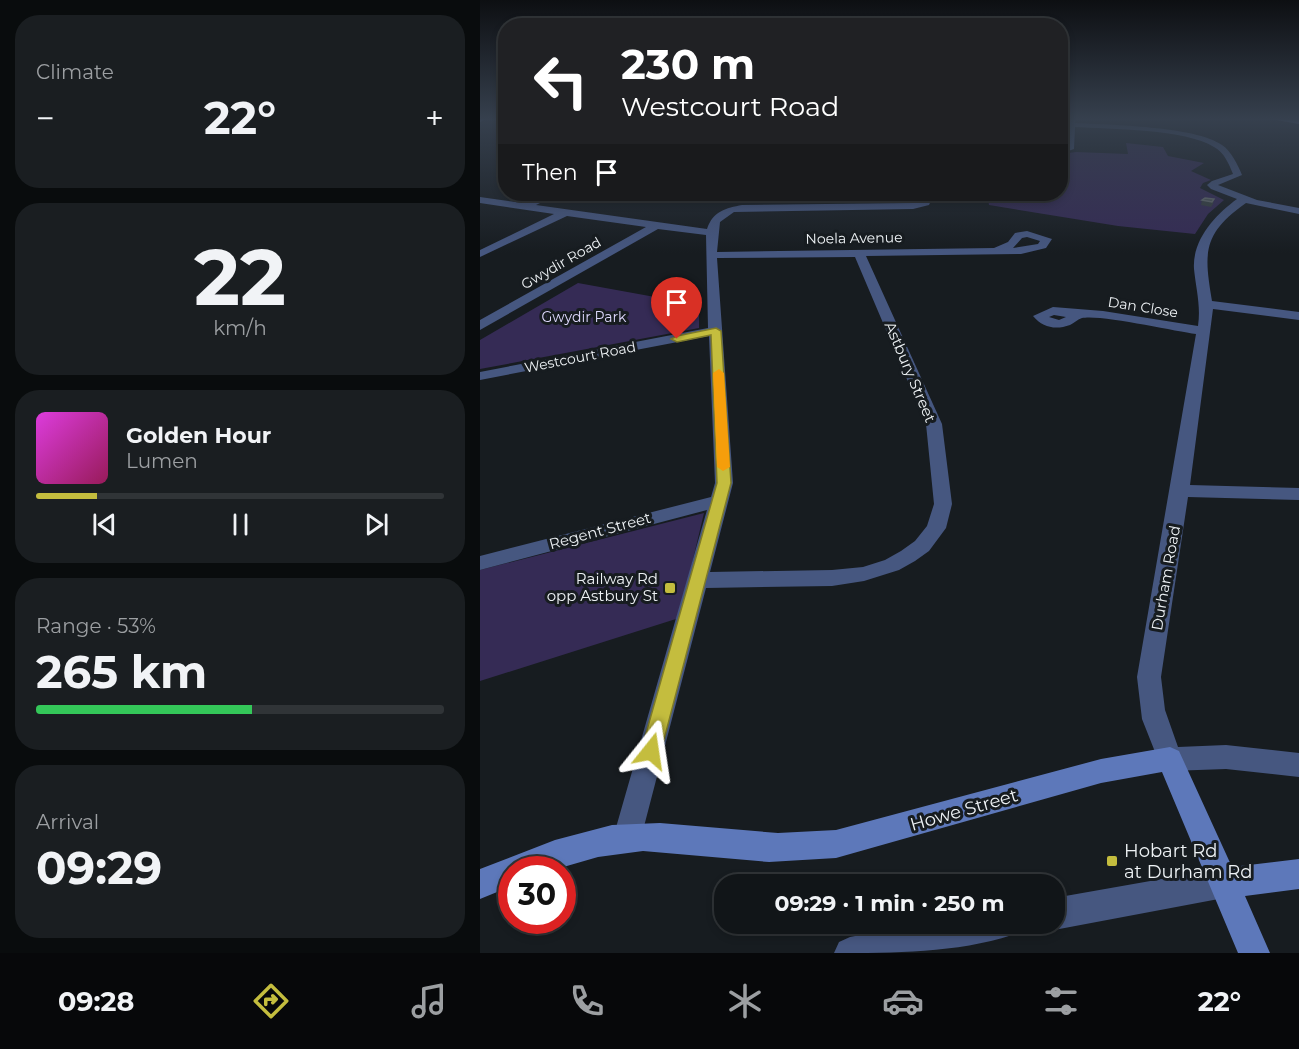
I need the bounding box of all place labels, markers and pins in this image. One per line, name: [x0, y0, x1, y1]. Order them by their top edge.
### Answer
pin: [651, 277, 702, 339]
place label: Railway Rd opp Astbury St: [547, 569, 658, 605]
marker: Railway Rd opp Astbury St: [663, 581, 677, 595]
place label: Hobart Rd at Durham Rd: [1124, 840, 1253, 883]
marker: Hobart Rd at Durham Rd: [1105, 854, 1119, 868]

